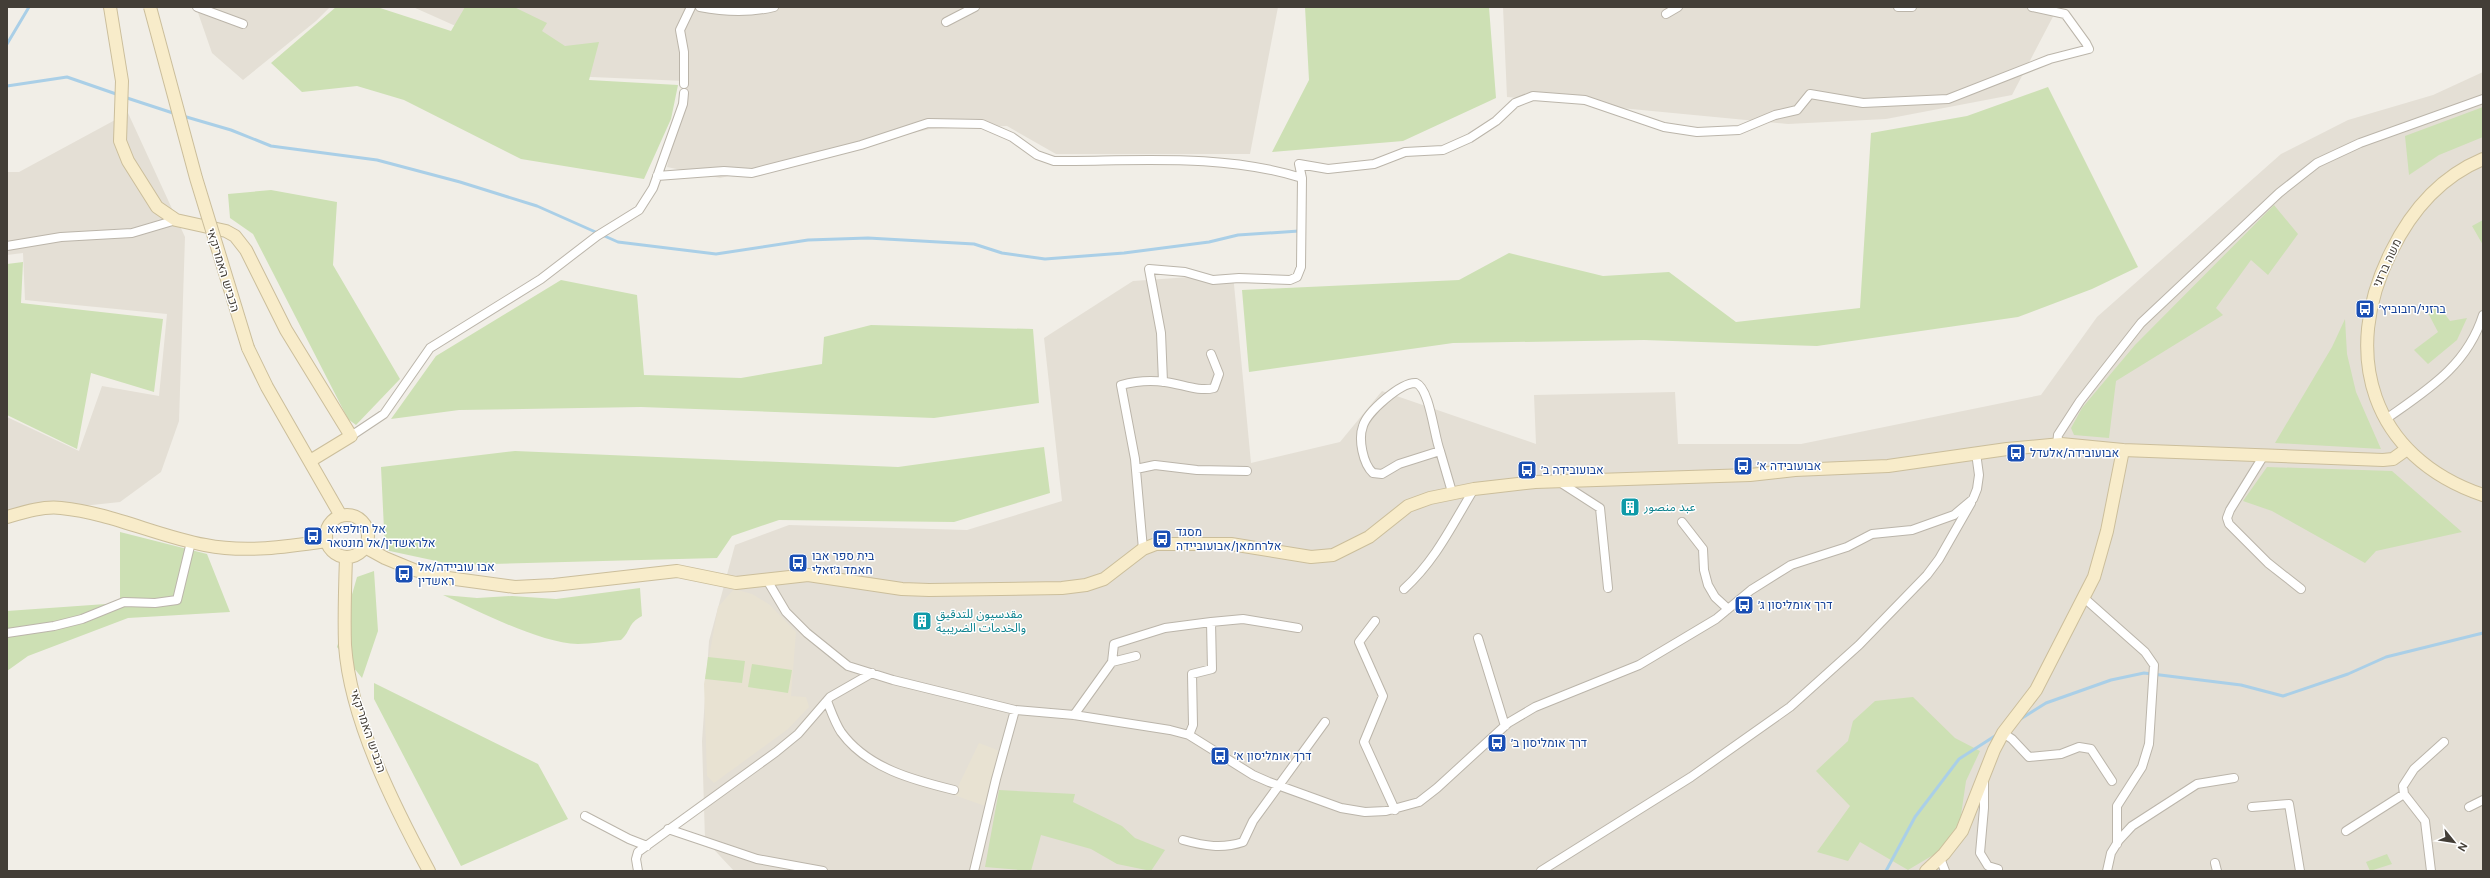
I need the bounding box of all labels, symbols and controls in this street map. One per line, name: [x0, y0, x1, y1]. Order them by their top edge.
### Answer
street label: הכביש האמריקאי: [203, 226, 243, 314]
street label: משה ברזני: [2369, 236, 2405, 290]
bus stop icon: ברזני/רובוביץ׳: [2354, 298, 2376, 320]
place label: ברזני/רובוביץ׳: [2379, 301, 2446, 317]
bus stop icon: אבועובידה/אלעדל: [2005, 442, 2027, 464]
place label: אבועובידה/אלעדל: [2030, 445, 2120, 461]
bus stop icon: אבועובידה א׳: [1732, 455, 1754, 477]
place label: אבועובידה א׳: [1757, 458, 1821, 474]
bus stop icon: אבועובידה ב׳: [1516, 459, 1538, 481]
place label: אבועובידה ב׳: [1541, 462, 1604, 478]
building icon: عبد منصور: [1619, 496, 1641, 518]
place label: عبد منصور: [1643, 499, 1696, 515]
place label: אל ח׳ולפאא אלראשדין/אל מונטאר: [327, 521, 436, 551]
place label: מסגד אלרחמאן/אבועוביידה: [1176, 524, 1282, 554]
bus stop icon: אל ח׳ולפאא אלראשדין/אל מונטאר: [302, 525, 324, 547]
bus stop icon: מסגד אלרחמאן/אבועוביידה: [1151, 528, 1173, 550]
place label: בית ספר אבו חאמד ג׳זאלי: [812, 548, 875, 578]
bus stop icon: בית ספר אבו חאמד ג׳זאלי: [787, 552, 809, 574]
place label: אבו עוביידה/אל ראשדין: [418, 559, 495, 589]
bus stop icon: אבו עוביידה/אל ראשדין: [393, 563, 415, 585]
bus stop icon: דרך אומליסון ג׳: [1733, 594, 1755, 616]
place label: דרך אומליסון ג׳: [1758, 597, 1832, 613]
place label: مقدسيون للتدقيق والخدمات الضريبية: [936, 606, 1026, 636]
building icon: مقدسيون للتدقيق والخدمات الضريبية: [911, 610, 933, 632]
street label: הכביש האמריקאי: [346, 687, 390, 775]
bus stop icon: דרך אומליסון ב׳: [1486, 732, 1508, 754]
place label: דרך אומליסון ב׳: [1511, 735, 1587, 751]
bus stop icon: דרך אומליסון א׳: [1209, 745, 1231, 767]
place label: דרך אומליסון א׳: [1234, 748, 1311, 764]
north arrow: [2434, 822, 2474, 862]
text: N: [2455, 840, 2471, 854]

